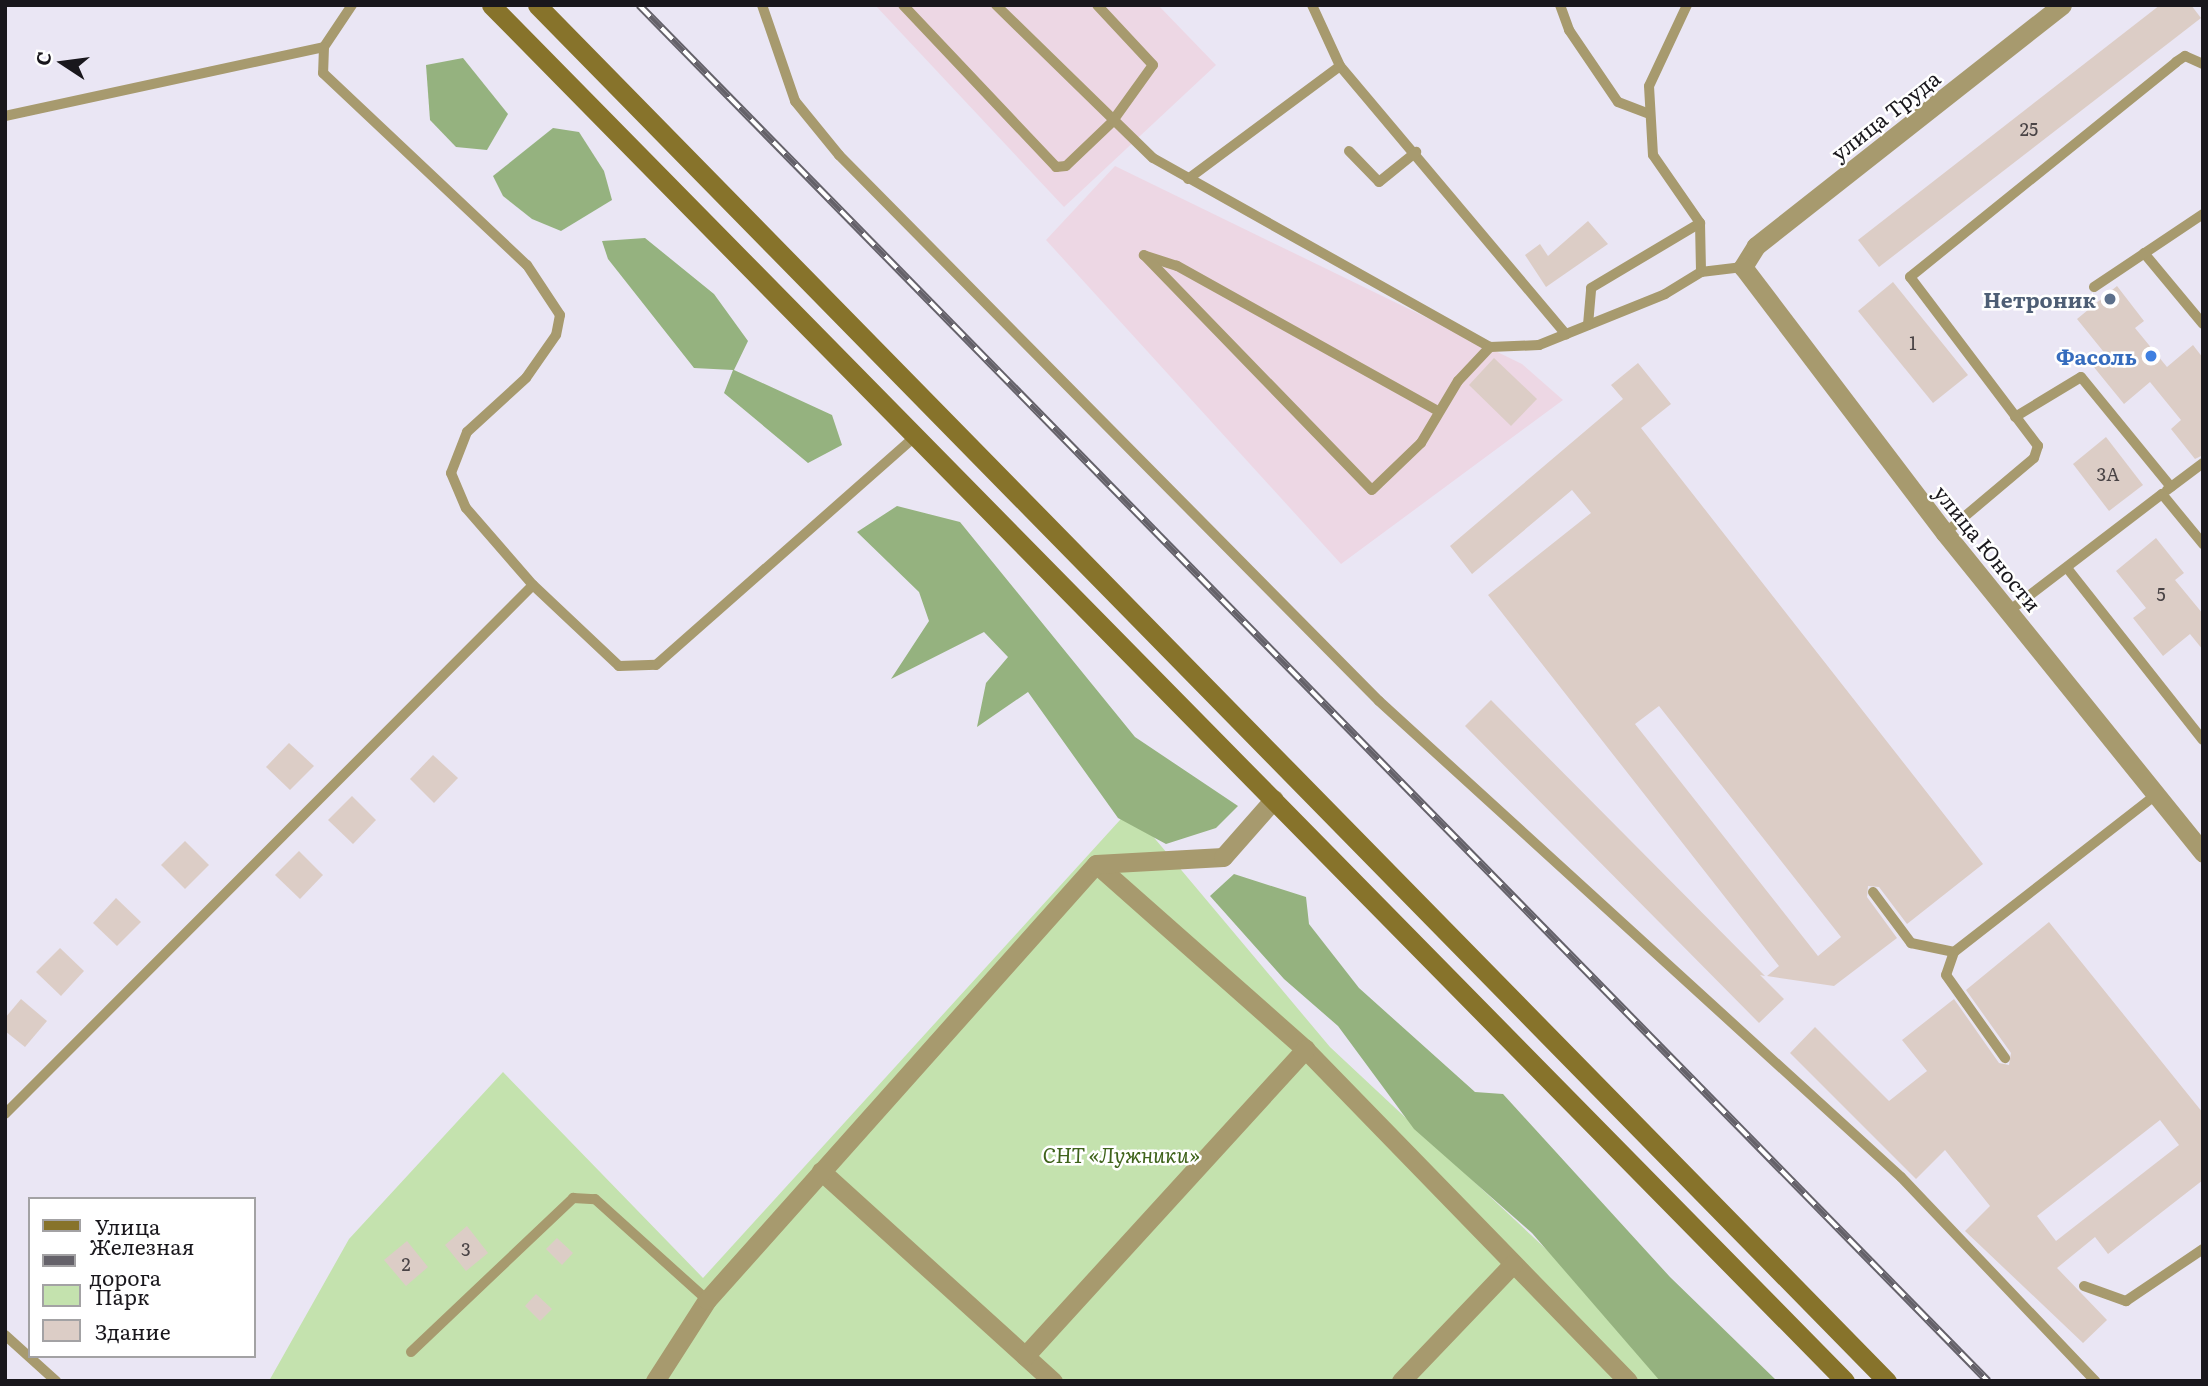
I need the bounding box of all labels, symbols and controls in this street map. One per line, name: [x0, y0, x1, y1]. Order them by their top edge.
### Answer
north arrow: [28, 28, 98, 98]
text: С: [27, 49, 58, 68]
street label: улица Труда: [1825, 65, 1945, 165]
house number: 25: [2020, 118, 2038, 140]
place label: Нетроник: [1983, 286, 2096, 312]
marker: Нетроник: [2102, 291, 2118, 307]
house number: 1: [1909, 332, 1917, 354]
place label: Фасоль: [2056, 343, 2137, 369]
marker: Фасоль: [2143, 348, 2159, 364]
house number: 3А: [2097, 463, 2119, 485]
street label: улица Юности: [1929, 480, 2047, 616]
house number: 5: [2156, 583, 2166, 605]
park label: СНТ «Лужники»: [1043, 1141, 1199, 1167]
legend: [28, 1197, 256, 1358]
text: Улица: [95, 1210, 160, 1241]
text: Железная дорога: [90, 1230, 194, 1292]
house number: 3: [461, 1238, 471, 1260]
house number: 2: [401, 1253, 411, 1275]
text: Парк: [95, 1280, 149, 1311]
text: Здание: [95, 1315, 171, 1346]

